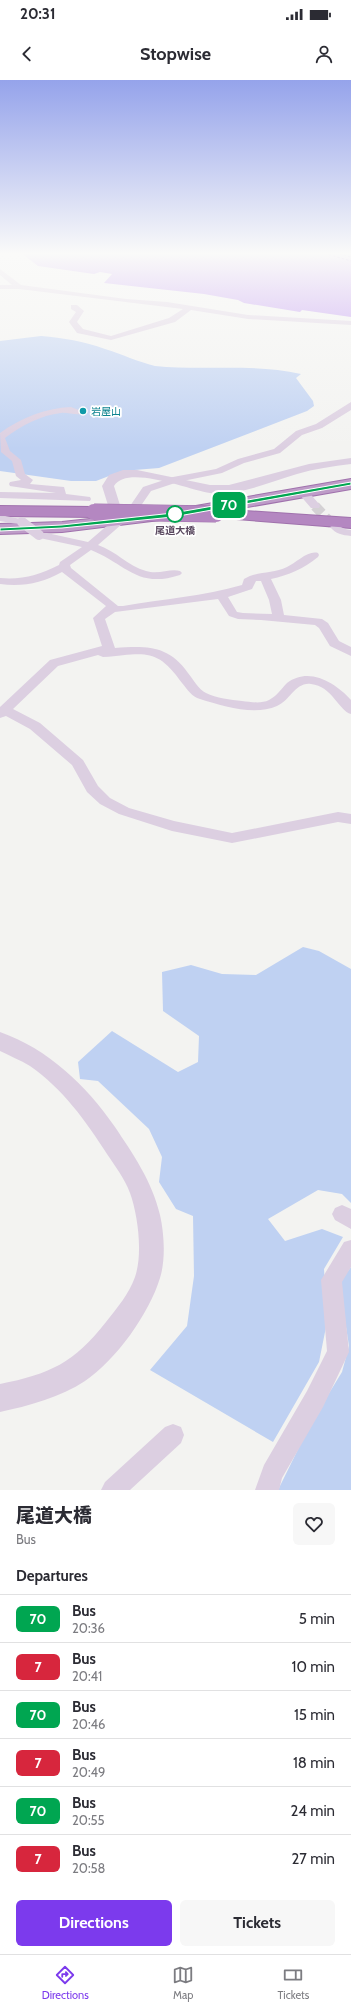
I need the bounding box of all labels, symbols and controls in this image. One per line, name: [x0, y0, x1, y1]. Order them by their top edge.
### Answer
text: 20:31: [20, 5, 55, 23]
icon: back: [16, 43, 38, 65]
text: Stopwise: [140, 43, 211, 65]
icon: person: [313, 43, 335, 65]
place label: 岩屋山: [91, 405, 121, 418]
marker: 岩屋山: [78, 406, 88, 416]
line badge: 70: [211, 492, 247, 518]
text: 70: [221, 496, 237, 514]
marker: 尾道大橋: [166, 505, 184, 523]
place label: 尾道大橋: [155, 524, 195, 537]
button: heart: [293, 1503, 335, 1545]
text: 尾道大橋: [16, 1504, 92, 1527]
text: Bus: [16, 1531, 36, 1547]
text: Departures: [16, 1567, 88, 1585]
text: Bus: [72, 1602, 96, 1620]
text: 70: [30, 1610, 46, 1628]
text: 5 min: [299, 1610, 335, 1628]
text: 20:36: [72, 1620, 105, 1636]
text: Bus: [72, 1650, 96, 1668]
text: 7: [34, 1658, 42, 1676]
text: 10 min: [292, 1658, 335, 1676]
text: 20:41: [72, 1668, 102, 1684]
text: Bus: [72, 1698, 96, 1716]
text: 70: [30, 1706, 46, 1724]
text: 15 min: [294, 1706, 335, 1724]
text: 20:46: [72, 1716, 106, 1732]
text: Bus: [72, 1746, 96, 1764]
text: 7: [34, 1754, 42, 1772]
text: 18 min: [293, 1754, 335, 1772]
text: 20:49: [72, 1764, 106, 1780]
text: Bus: [72, 1794, 96, 1812]
text: 70: [30, 1802, 46, 1820]
text: 24 min: [290, 1802, 335, 1820]
text: 20:55: [72, 1812, 105, 1828]
text: Bus: [72, 1842, 96, 1860]
text: 7: [34, 1850, 42, 1868]
text: 27 min: [292, 1850, 335, 1868]
text: 20:58: [72, 1860, 106, 1876]
button: Directions: [16, 1900, 172, 1946]
button: Tickets: [180, 1900, 335, 1946]
tab: Directions: [42, 1964, 89, 2002]
tab: Map: [172, 1964, 194, 2002]
tab: Tickets: [278, 1964, 309, 2002]

